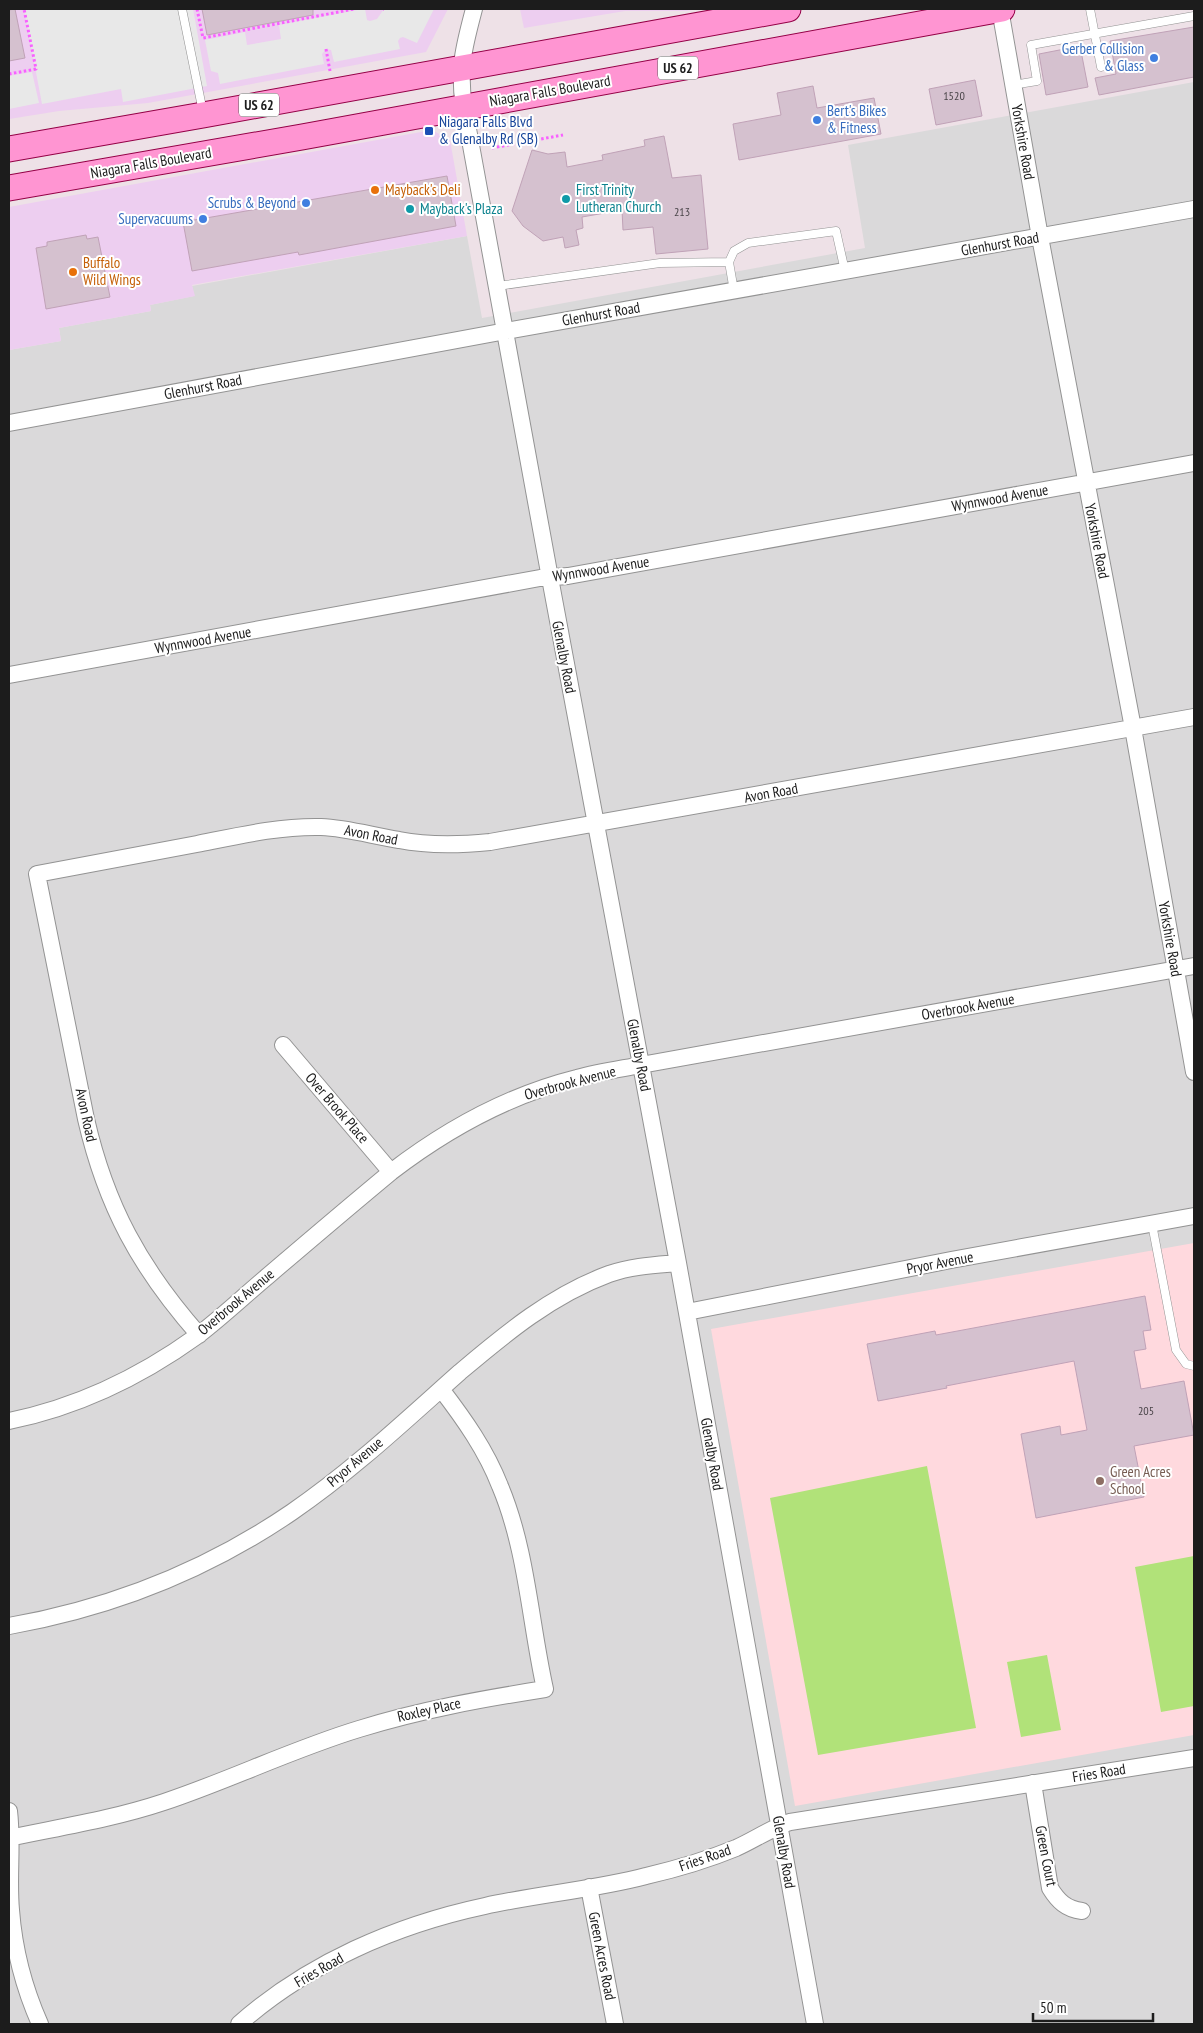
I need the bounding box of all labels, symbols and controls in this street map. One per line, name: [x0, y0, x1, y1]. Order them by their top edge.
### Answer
place label: Gerber Collision & Glass: [1062, 39, 1144, 75]
marker: Gerber Collision & Glass: [1148, 52, 1160, 64]
road number: US 62: [658, 56, 698, 80]
street label: Niagara Falls Boulevard: [488, 71, 612, 110]
house number: 1520: [943, 88, 965, 103]
road number: US 62: [239, 94, 279, 116]
place label: Bert's Bikes & Fitness: [827, 101, 886, 137]
street label: Yorkshire Road: [1008, 103, 1039, 181]
place label: Niagara Falls Blvd & Glenalby Rd (SB): [439, 112, 538, 148]
marker: Bert's Bikes & Fitness: [811, 114, 823, 126]
marker: Niagara Falls Blvd & Glenalby Rd (SB): [423, 125, 435, 137]
street label: Niagara Falls Boulevard: [89, 143, 213, 182]
place label: Mayback's Deli: [385, 180, 461, 199]
place label: First Trinity Lutheran Church: [576, 180, 661, 216]
marker: Mayback's Deli: [369, 184, 381, 196]
place label: Scrubs & Beyond: [208, 193, 296, 212]
marker: First Trinity Lutheran Church: [560, 193, 572, 205]
marker: Scrubs & Beyond: [300, 197, 312, 209]
place label: Mayback's Plaza: [420, 199, 503, 218]
marker: Mayback's Plaza: [404, 203, 416, 215]
house number: 213: [674, 204, 690, 219]
place label: Supervacuums: [118, 209, 193, 228]
marker: Supervacuums: [197, 213, 209, 225]
street label: Glenhurst Road: [959, 227, 1040, 260]
place label: Buffalo Wild Wings: [83, 253, 141, 289]
marker: Buffalo Wild Wings: [67, 266, 79, 278]
street label: Glenhurst Road: [560, 297, 641, 330]
street label: Glenhurst Road: [162, 370, 243, 403]
street label: Wynnwood Avenue: [950, 480, 1050, 515]
street label: Yorkshire Road: [1081, 502, 1114, 580]
street label: Wynnwood Avenue: [551, 551, 651, 586]
street label: Glenalby Road: [548, 619, 581, 695]
street label: Wynnwood Avenue: [153, 622, 253, 657]
street label: Avon Road: [743, 778, 799, 807]
street label: Avon Road: [343, 820, 400, 849]
street label: Yorkshire Road: [1155, 900, 1186, 978]
street label: Overbrook Avenue: [920, 989, 1016, 1024]
street label: Glenalby Road: [623, 1017, 656, 1093]
street label: Overbrook Avenue: [522, 1061, 618, 1104]
street label: Over Brook Place: [301, 1068, 373, 1147]
street label: Avon Road: [72, 1086, 101, 1143]
street label: Pryor Avenue: [905, 1247, 975, 1278]
street label: Overbrook Avenue: [194, 1264, 278, 1339]
house number: 205: [1138, 1403, 1154, 1418]
street label: Glenalby Road: [697, 1416, 728, 1492]
street label: Pryor Avenue: [323, 1433, 387, 1491]
place label: Green Acres School: [1110, 1462, 1171, 1498]
marker: Green Acres School: [1094, 1475, 1106, 1487]
street label: Roxley Place: [395, 1693, 462, 1726]
street label: Fries Road: [1071, 1759, 1127, 1786]
street label: Glenalby Road: [769, 1814, 800, 1890]
street label: Green Court: [1031, 1824, 1062, 1888]
street label: Fries Road: [676, 1840, 733, 1875]
street label: Green Acres Road: [585, 1910, 620, 2002]
street label: Fries Road: [291, 1948, 347, 1991]
scale bar: [1033, 1990, 1153, 2022]
text: 50 m: [1040, 1998, 1066, 2017]

